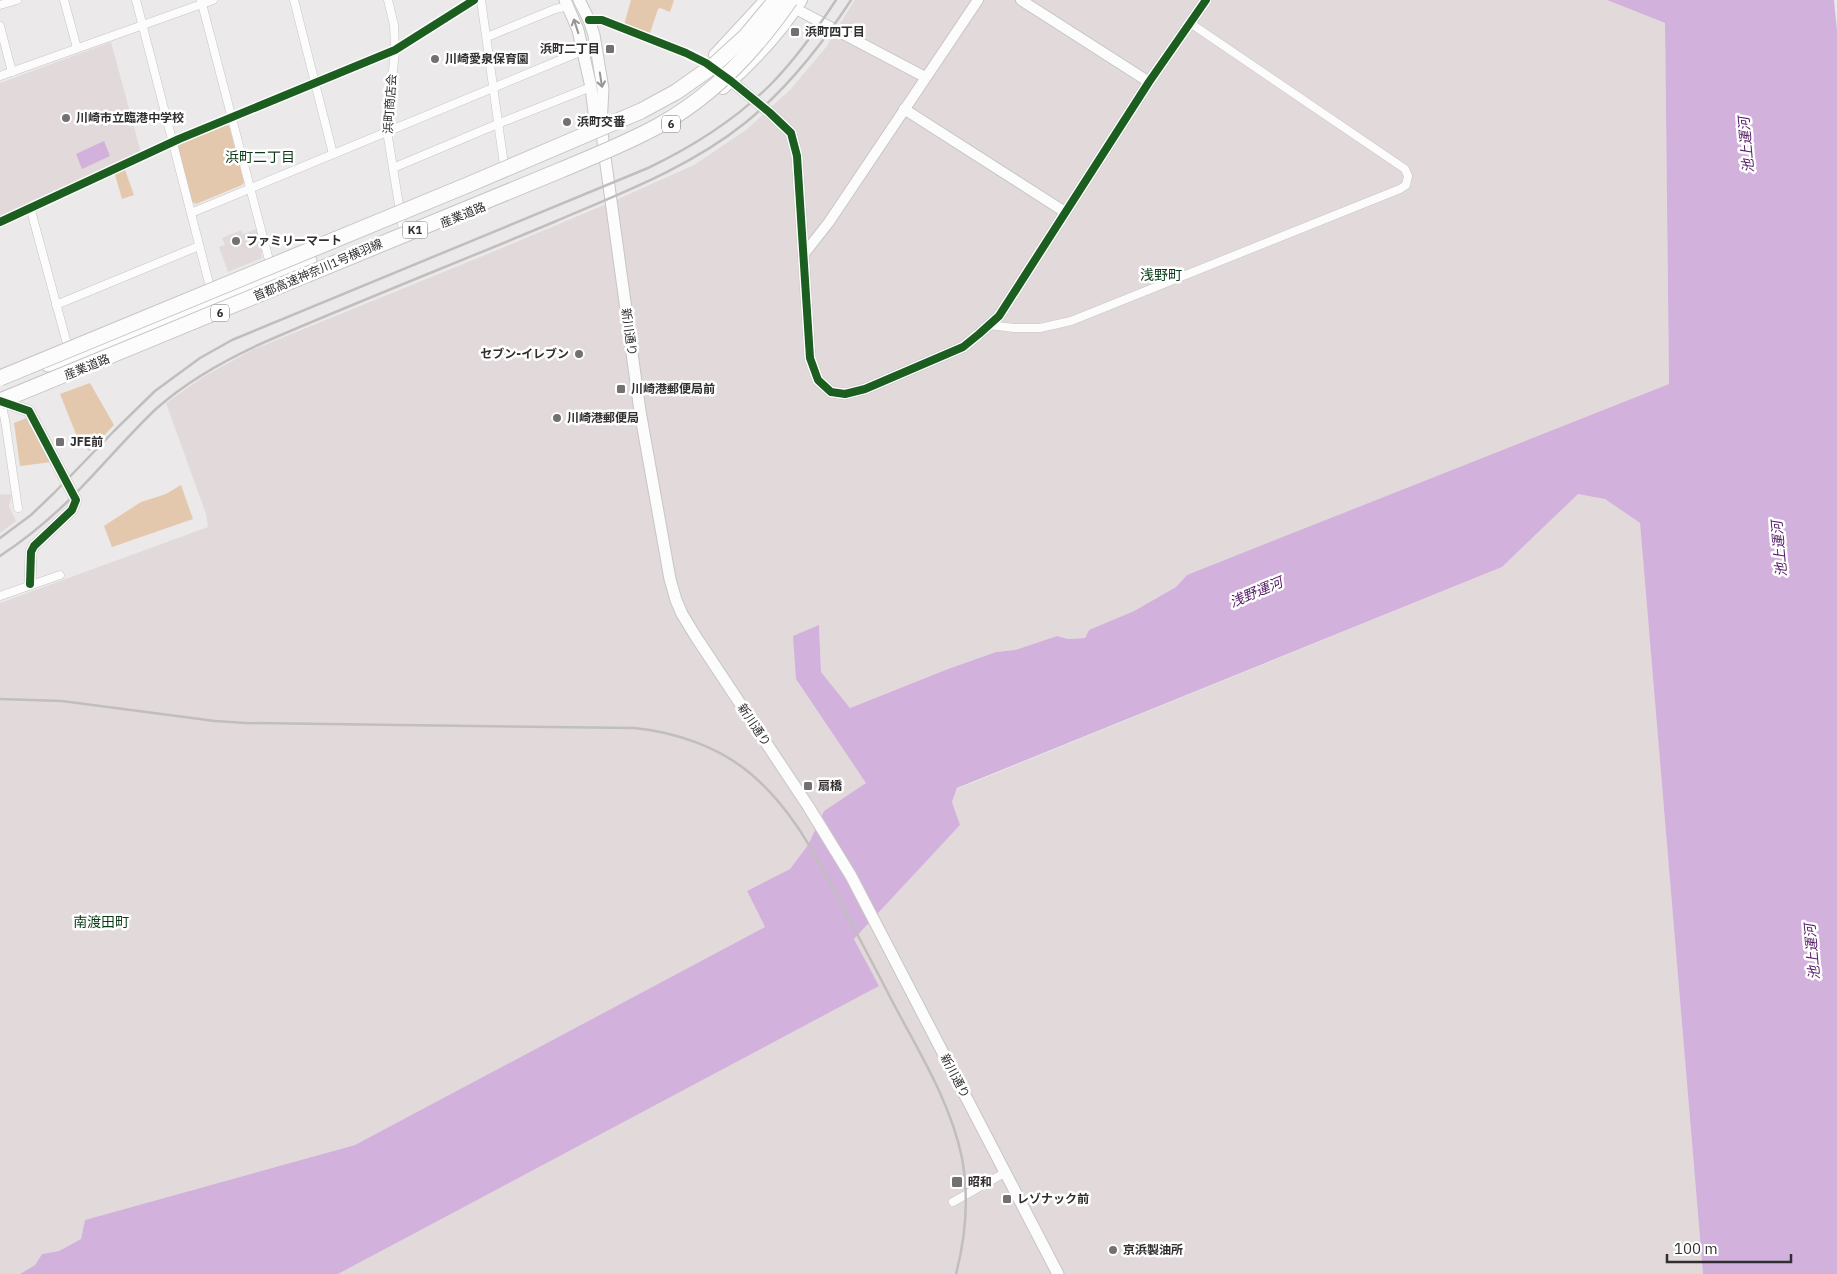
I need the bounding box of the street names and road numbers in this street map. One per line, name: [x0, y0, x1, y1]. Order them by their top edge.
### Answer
street label: 浜町商店会: [380, 74, 399, 134]
road number: 6: [662, 116, 680, 132]
street label: 産業道路: [438, 199, 488, 230]
road number: K1: [402, 222, 428, 238]
street label: 首都高速神奈川1号横羽線: [251, 235, 385, 304]
road number: 6: [211, 304, 229, 322]
street label: 新川通り: [619, 307, 640, 357]
street label: 産業道路: [62, 351, 112, 382]
street label: 新川通り: [735, 701, 774, 749]
street label: 新川通り: [938, 1051, 973, 1100]

